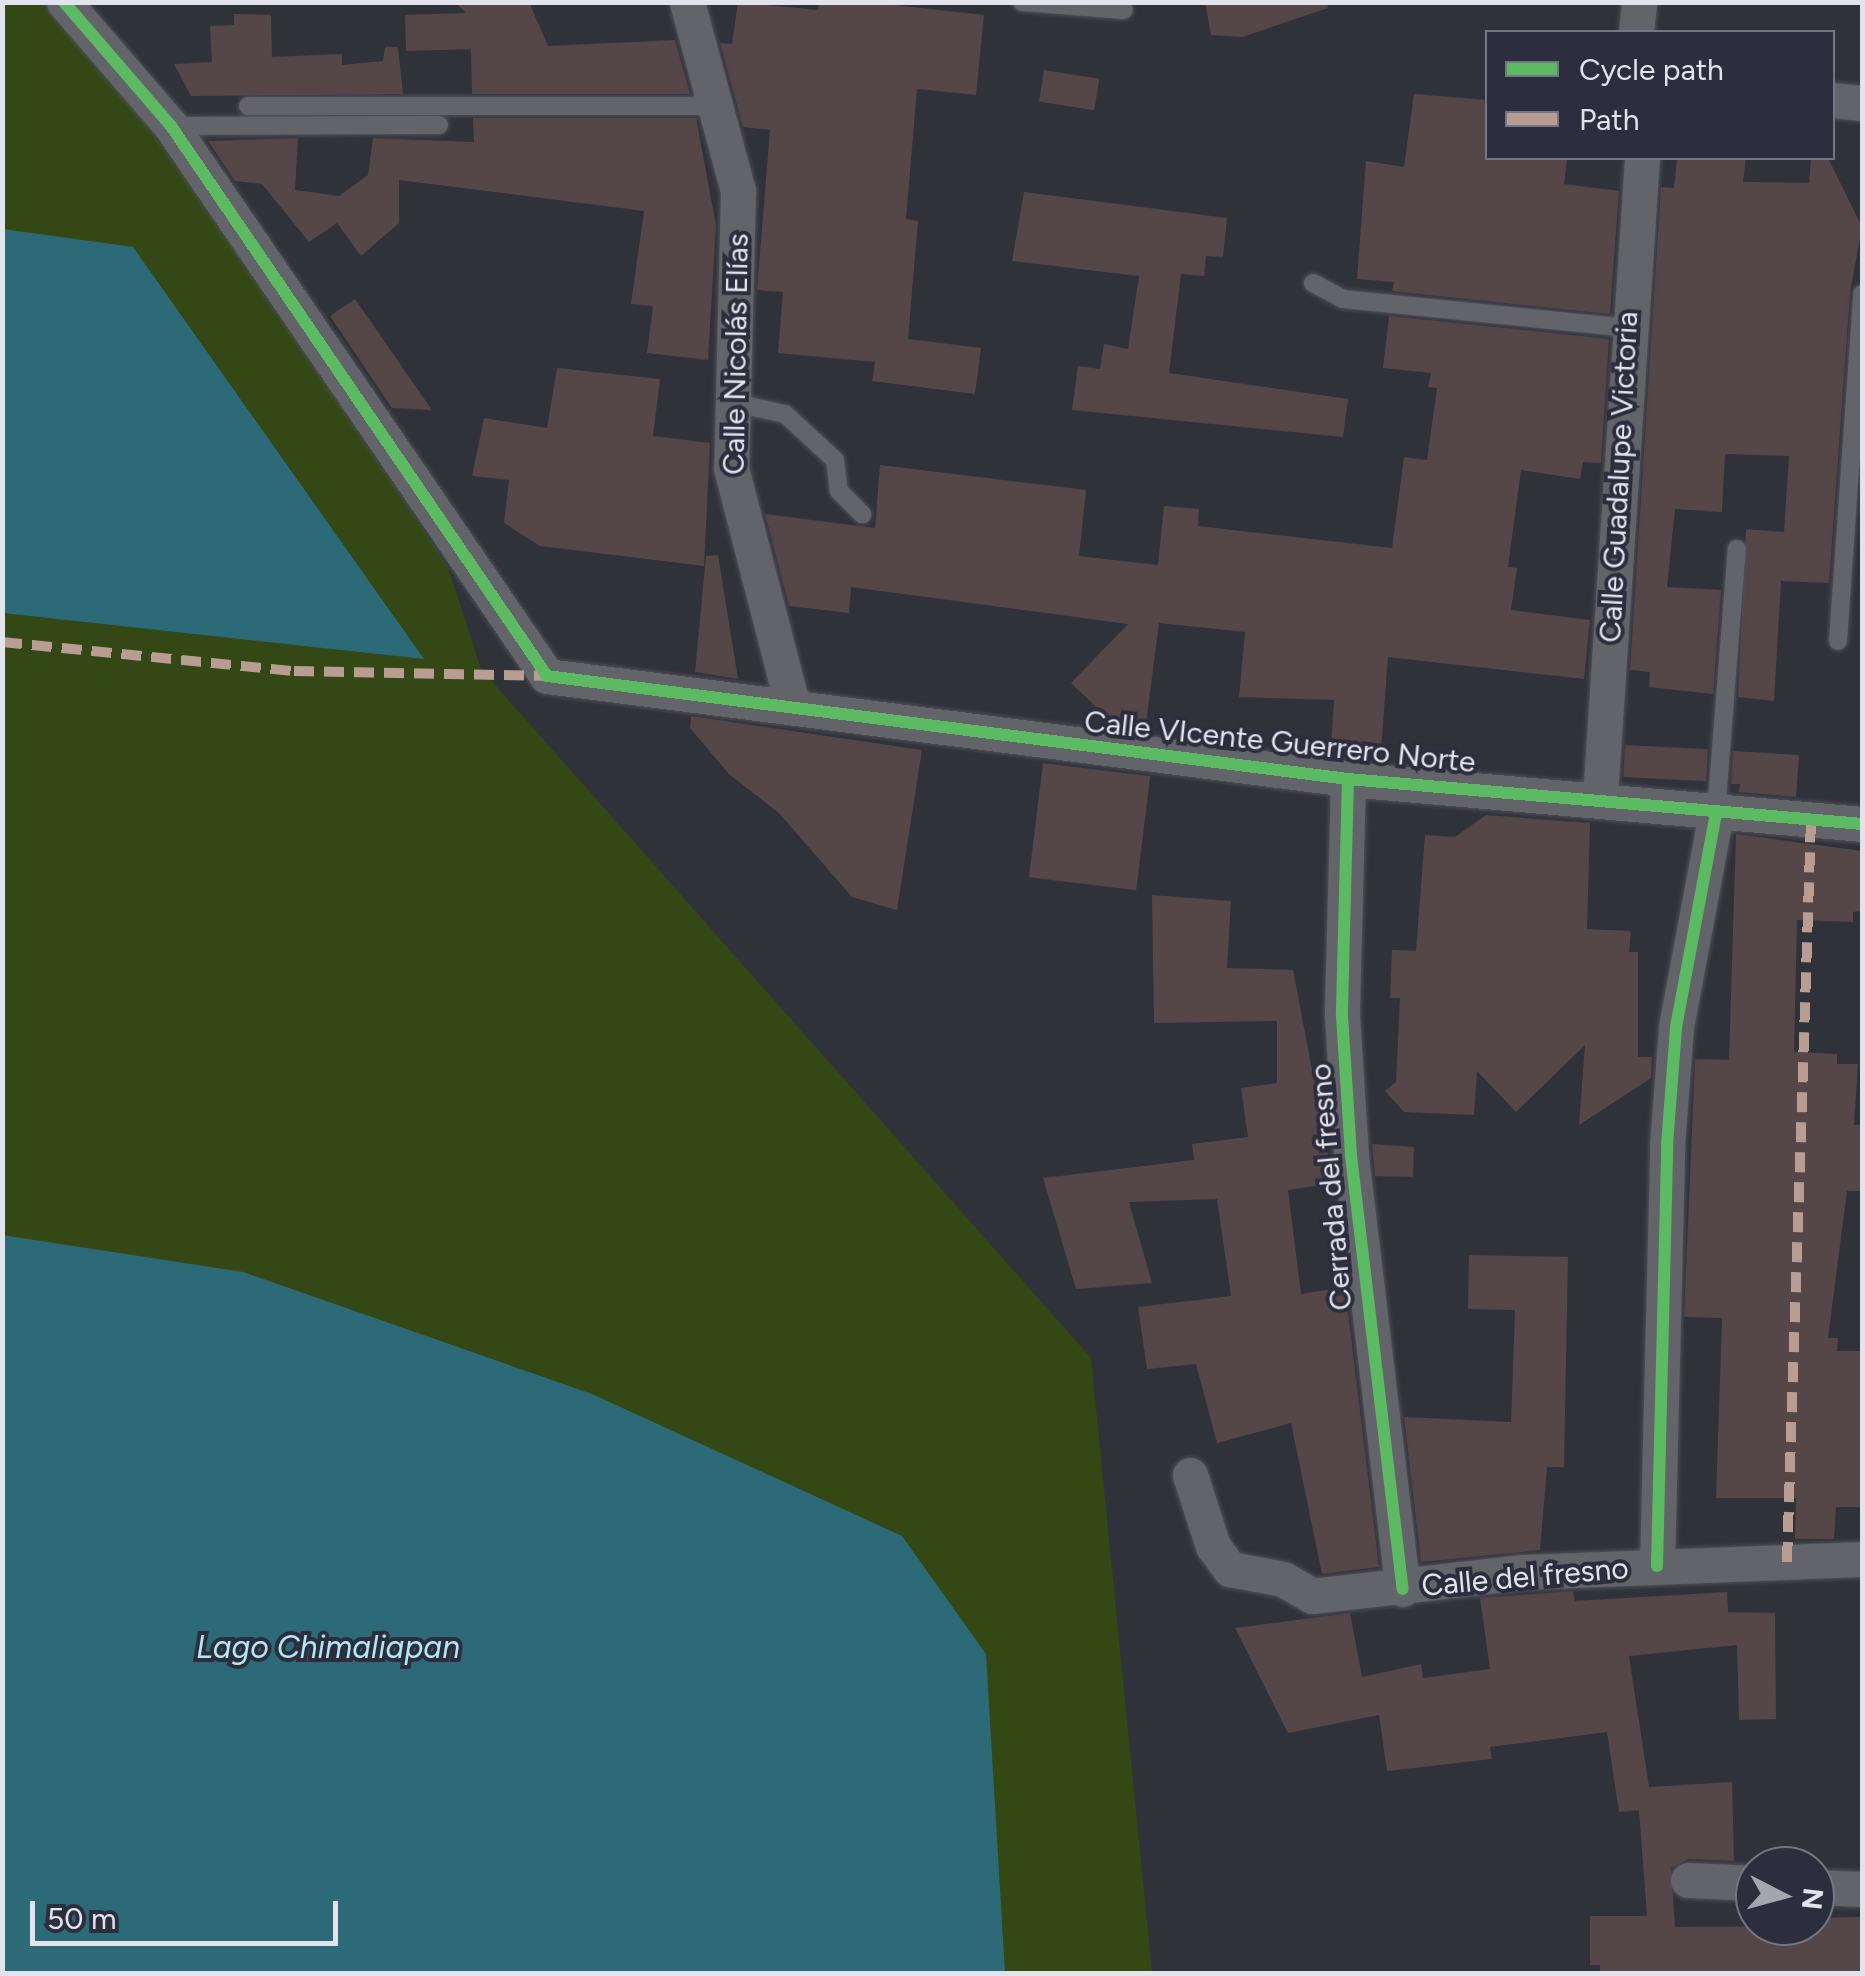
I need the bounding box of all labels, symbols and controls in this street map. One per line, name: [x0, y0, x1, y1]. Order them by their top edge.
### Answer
legend: [1485, 30, 1835, 160]
text: Cycle path: [1579, 51, 1724, 88]
text: Path: [1579, 101, 1639, 138]
street label: Calle Nicolás Elías: [716, 233, 756, 475]
street label: Calle Guadalupe Victoria: [1592, 311, 1646, 643]
street label: Calle VIcente Guerrero Norte: [1083, 704, 1477, 780]
street label: Cerrada del fresno: [1302, 1062, 1360, 1312]
street label: Calle del fresno: [1420, 1550, 1630, 1604]
water label: Lago Chimaliapan: [196, 1628, 460, 1666]
north arrow: [1735, 1846, 1835, 1946]
scale bar: [35, 1881, 342, 1943]
text: N: [1795, 1886, 1831, 1911]
text: 50 m: [47, 1900, 116, 1937]

